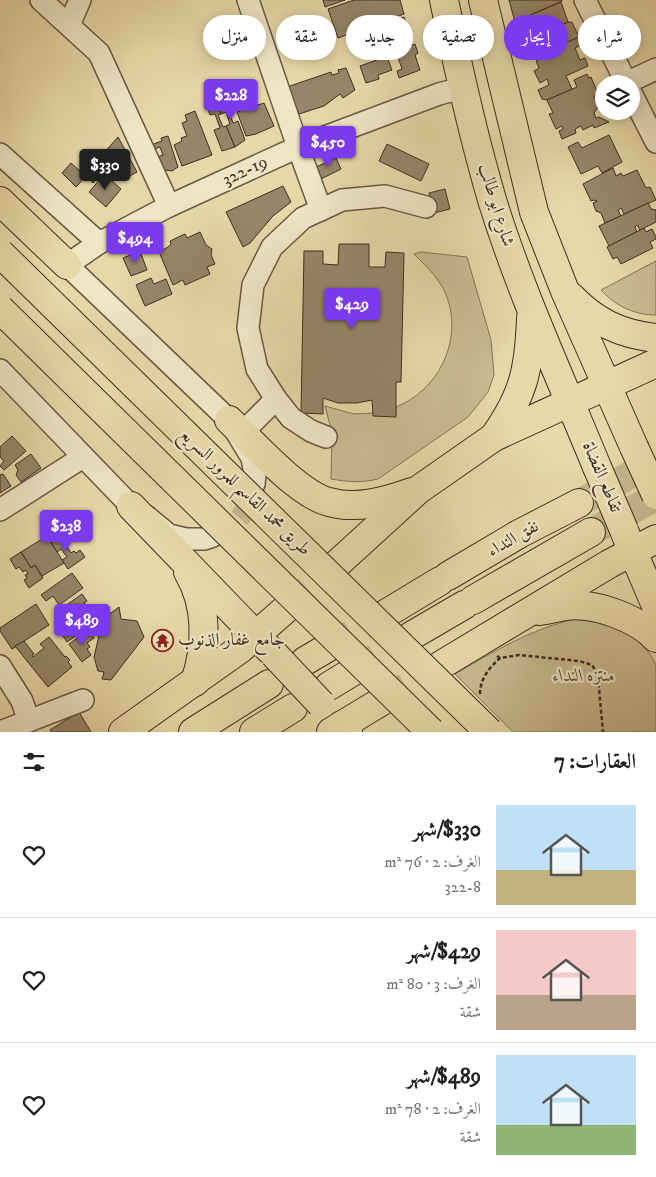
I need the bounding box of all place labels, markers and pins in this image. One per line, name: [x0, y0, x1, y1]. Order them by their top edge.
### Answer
pin: $228: [201, 78, 261, 121]
pin: $450: [298, 126, 358, 168]
pin: $330: [75, 148, 135, 191]
pin: $494: [105, 222, 165, 264]
pin: $429: [322, 288, 382, 330]
pin: $238: [36, 510, 96, 552]
pin: $489: [52, 604, 112, 646]
temple icon: جامع غفار الذنوب: [150, 628, 174, 652]
place label: جامع غفار الذنوب: [178, 629, 285, 655]

